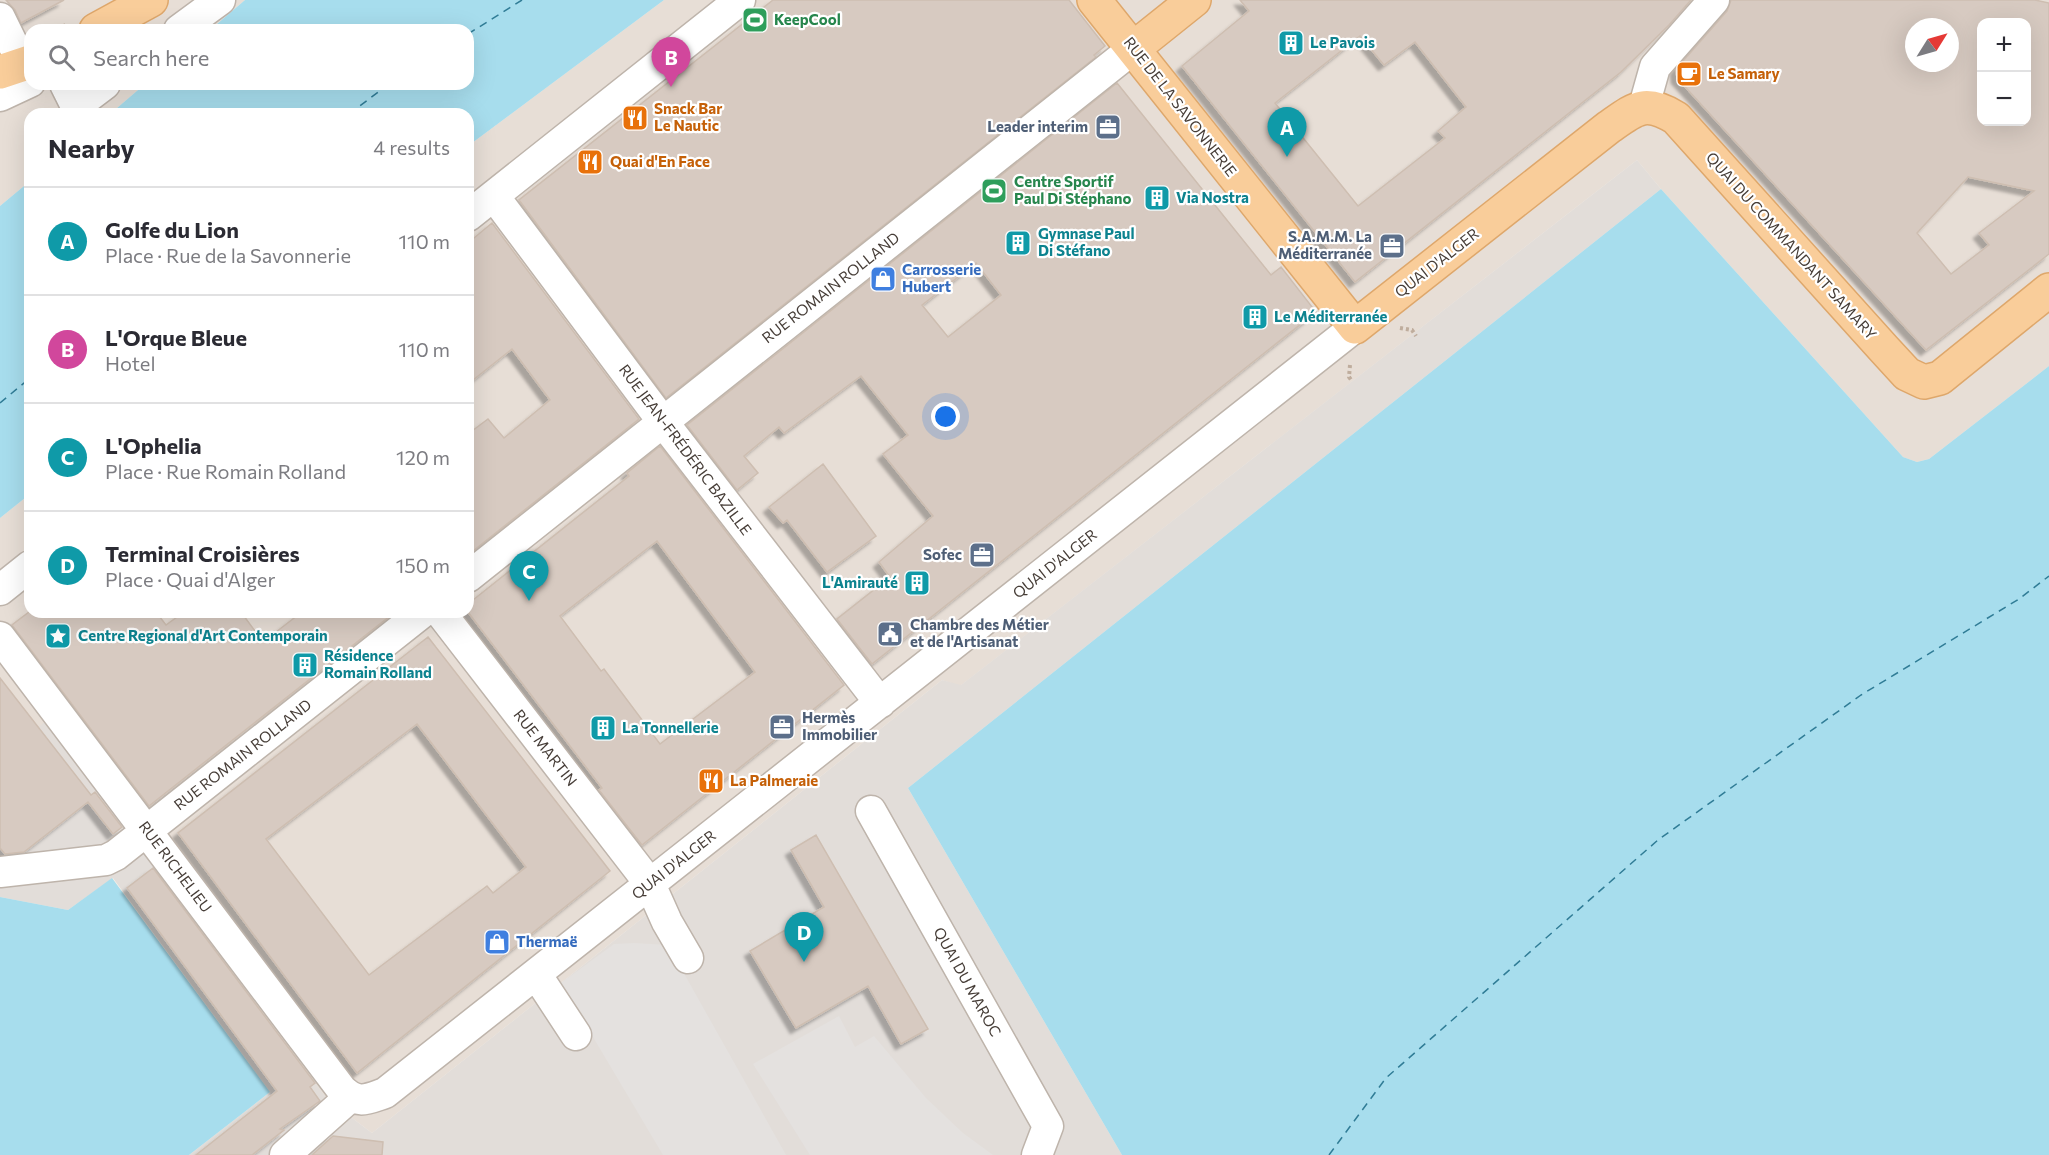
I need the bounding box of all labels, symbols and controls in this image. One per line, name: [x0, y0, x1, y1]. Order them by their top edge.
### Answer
sports icon: KeepCool: [740, 5, 770, 35]
place label: KeepCool: [774, 10, 841, 28]
north arrow: [1905, 18, 1959, 72]
map controls: [1977, 18, 2031, 126]
button: +: [1977, 18, 2031, 72]
search box: [24, 24, 474, 90]
building icon: Le Pavois: [1276, 28, 1306, 58]
street label: RUE DE LA SAVONNERIE: [1121, 33, 1241, 180]
place label: Le Pavois: [1310, 33, 1375, 51]
pin: B: [652, 38, 690, 87]
icon: search: [45, 41, 78, 74]
text: Search here: [93, 44, 209, 71]
cafe icon: Le Samary: [1674, 59, 1704, 89]
place label: Le Samary: [1708, 64, 1781, 82]
button: −: [1977, 72, 2031, 126]
place label: Snack Bar Le Nautic: [654, 99, 722, 134]
restaurant icon: Snack Bar Le Nautic: [620, 103, 650, 133]
pin: A: [1268, 108, 1306, 157]
office icon: Leader interim: [1093, 112, 1123, 142]
place label: Leader interim: [987, 117, 1088, 135]
text: Nearby: [48, 132, 135, 163]
text: 4 results: [373, 135, 450, 159]
restaurant icon: Quai d'En Face: [575, 147, 605, 177]
street label: QUAI DU COMMANDANT SAMARY: [1703, 148, 1881, 343]
place label: Quai d'En Face: [610, 152, 710, 170]
place label: Centre Sportif Paul Di Stéphano: [1014, 172, 1131, 207]
sports icon: Centre Sportif Paul Di Stéphano: [979, 176, 1009, 206]
building icon: Via Nostra: [1142, 183, 1172, 213]
place label: Via Nostra: [1176, 188, 1249, 206]
text: Golfe du Lion: [105, 216, 239, 243]
place label: Gymnase Paul Di Stéfano: [1038, 224, 1134, 259]
street label: QUAI D'ALGER: [1391, 224, 1482, 301]
place label: S.A.M.M. La Méditerranée: [1278, 227, 1372, 262]
street label: RUE ROMAIN ROLLAND: [758, 228, 903, 346]
building icon: Gymnase Paul Di Stéfano: [1003, 228, 1033, 258]
text: A: [60, 229, 75, 253]
text: 110 m: [399, 229, 450, 253]
office icon: S.A.M.M. La Méditerranée: [1377, 231, 1407, 261]
text: Place · Rue de la Savonnerie: [105, 243, 351, 267]
place label: Carrosserie Hubert: [902, 260, 981, 295]
shop icon: Carrosserie Hubert: [868, 264, 898, 294]
building icon: Le Méditerranée: [1240, 302, 1270, 332]
place label: Le Méditerranée: [1274, 307, 1388, 325]
text: L'Orque Bleue: [105, 324, 247, 351]
text: B: [61, 337, 74, 361]
text: 110 m: [399, 337, 450, 361]
text: Hotel: [105, 351, 155, 375]
street label: RUE JEAN-FRÉDÉRIC BAZILLE: [616, 360, 757, 538]
your location: [931, 402, 960, 431]
text: L'Ophelia: [105, 432, 202, 459]
text: C: [61, 445, 74, 469]
text: 120 m: [396, 445, 450, 469]
text: Place · Rue Romain Rolland: [105, 459, 346, 483]
street label: QUAI D'ALGER: [1009, 525, 1100, 602]
text: Terminal Croisières: [105, 540, 300, 567]
office icon: Sofec: [967, 540, 997, 570]
place label: Sofec: [923, 545, 962, 563]
pin: C: [510, 552, 548, 601]
text: D: [60, 553, 75, 577]
text: 150 m: [396, 553, 450, 577]
text: Place · Quai d'Alger: [105, 567, 275, 591]
building icon: L'Amirauté: [902, 568, 932, 598]
place label: L'Amirauté: [822, 573, 898, 591]
place label: Chambre des Métier et de l'Artisanat: [910, 615, 1049, 650]
public building icon: Chambre des Métier et de l'Artisanat: [875, 619, 905, 649]
place icon: Centre Regional d'Art Contemporain: [43, 621, 73, 651]
place label: Centre Regional d'Art Contemporain: [78, 626, 328, 644]
place label: Résidence Romain Rolland: [324, 646, 432, 681]
building icon: Résidence Romain Rolland: [290, 650, 320, 680]
street label: RUE ROMAIN ROLLAND: [170, 695, 315, 813]
street label: RUE MARTIN: [510, 706, 581, 789]
place label: Hermès Immobilier: [802, 708, 877, 743]
office icon: Hermès Immobilier: [767, 712, 797, 742]
building icon: La Tonnellerie: [588, 713, 618, 743]
place label: La Tonnellerie: [622, 718, 719, 736]
restaurant icon: La Palmeraie: [696, 766, 726, 796]
place label: La Palmeraie: [730, 771, 818, 789]
street label: RUE RICHELIEU: [136, 817, 216, 916]
street label: QUAI D'ALGER: [628, 826, 719, 903]
pin: D: [784, 912, 824, 962]
street label: QUAI DU MAROC: [930, 924, 1005, 1039]
shop icon: Thermaë: [482, 927, 512, 957]
place label: Thermaë: [516, 932, 577, 950]

